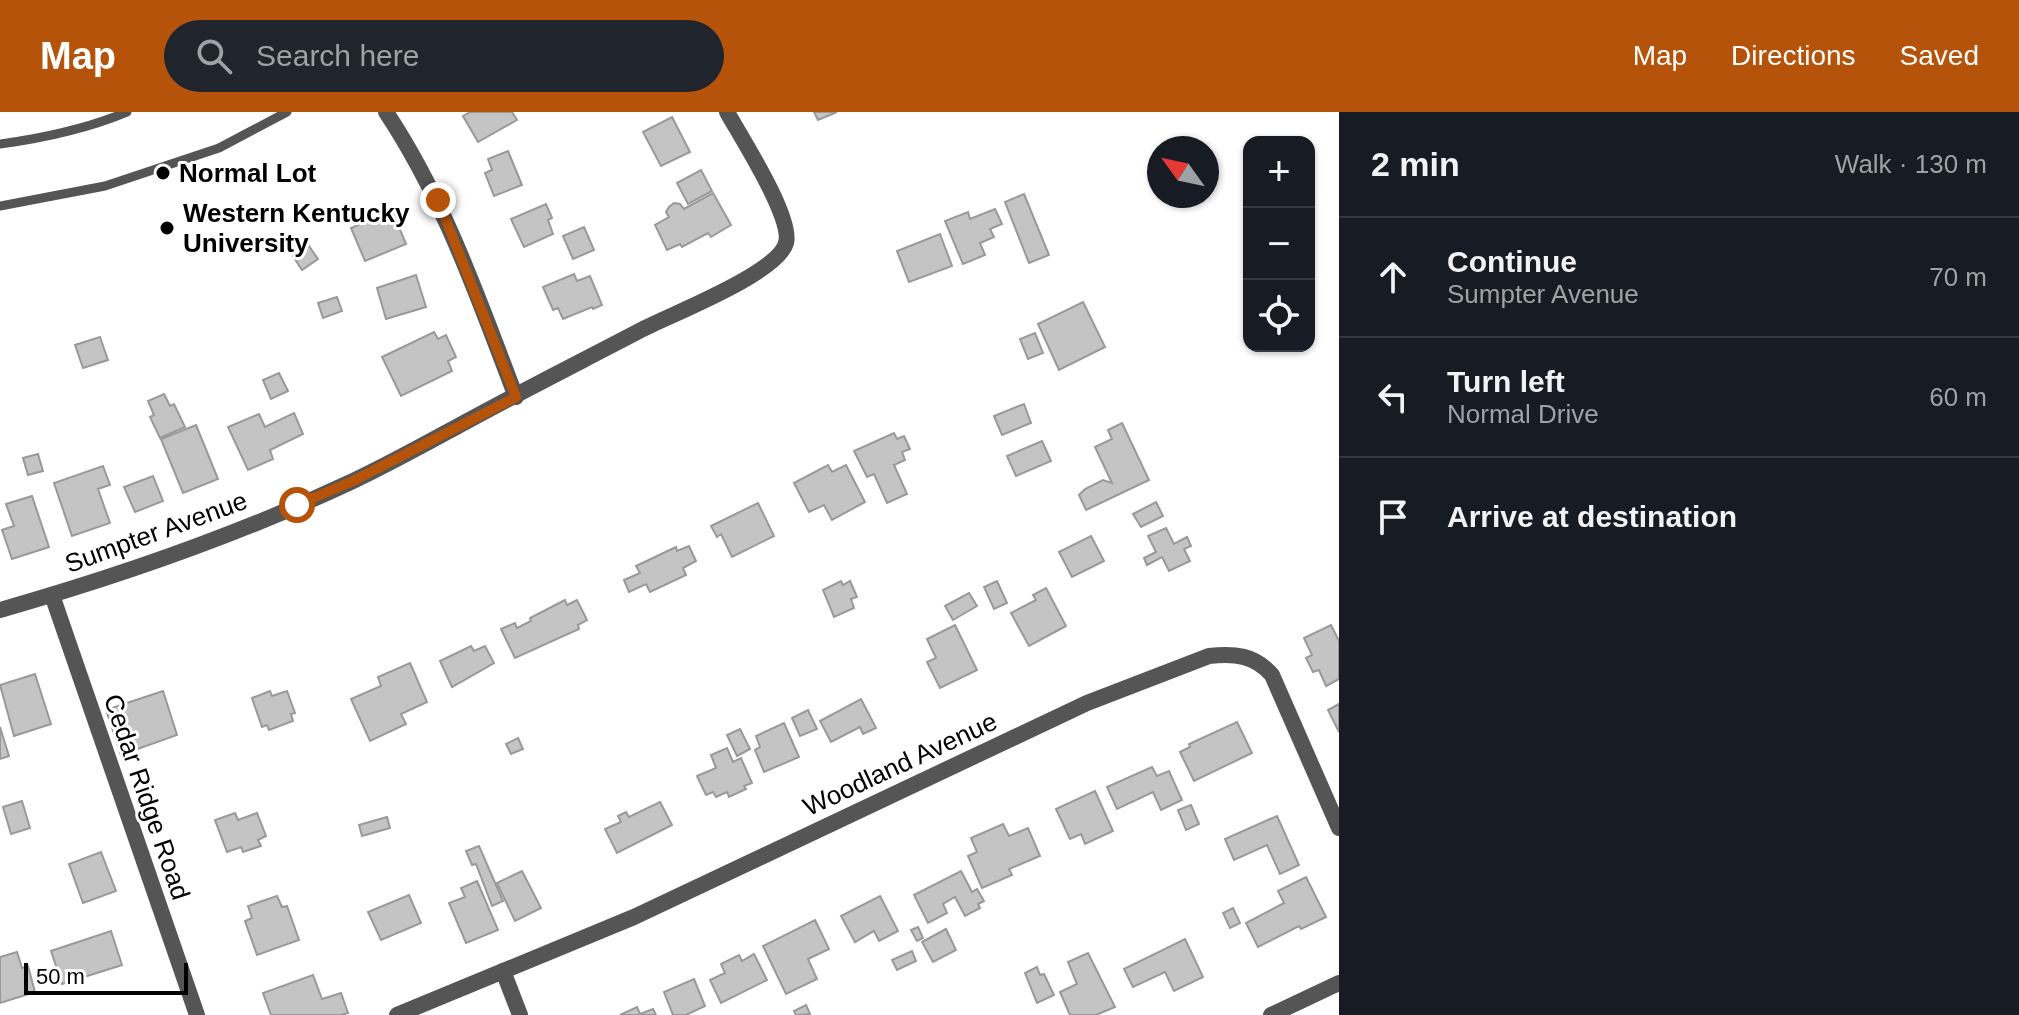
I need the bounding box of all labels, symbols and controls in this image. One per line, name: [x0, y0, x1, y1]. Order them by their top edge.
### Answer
search box: [164, 20, 724, 92]
icon: search: [192, 34, 236, 78]
text: Map: [40, 35, 116, 77]
text: Search here: [256, 39, 419, 72]
text: Map: [1633, 40, 1687, 71]
text: Directions: [1731, 40, 1856, 71]
text: Saved: [1900, 40, 1979, 71]
north arrow: [1147, 136, 1219, 208]
map controls: [1243, 136, 1315, 352]
button: +: [1243, 136, 1315, 208]
text: 2 min: [1371, 145, 1460, 183]
text: Walk · 130 m: [1835, 149, 1987, 179]
place label: Normal Lot: [179, 158, 317, 188]
marker: Normal Lot: [154, 164, 172, 182]
route end: [420, 182, 456, 218]
place label: Western Kentucky University: [183, 198, 410, 258]
button: −: [1243, 208, 1315, 280]
marker: Western Kentucky University: [158, 219, 176, 237]
text: Continue: [1447, 245, 1577, 278]
icon: ahead: [1371, 255, 1415, 299]
text: 70 m: [1929, 262, 1987, 292]
text: Sumpter Avenue: [1447, 279, 1639, 309]
button: locate: [1243, 280, 1315, 352]
text: Turn left: [1447, 365, 1565, 398]
icon: left: [1371, 375, 1415, 419]
text: 60 m: [1929, 382, 1987, 412]
text: Normal Drive: [1447, 399, 1599, 429]
street label: Sumpter Avenue: [61, 485, 251, 579]
route start: [279, 487, 315, 523]
icon: arrive: [1371, 495, 1415, 539]
text: Arrive at destination: [1447, 500, 1737, 533]
street label: Cedar Ridge Road: [98, 690, 196, 904]
street label: Woodland Avenue: [798, 706, 1002, 822]
scale bar: [24, 959, 188, 995]
text: 50 m: [36, 964, 85, 989]

